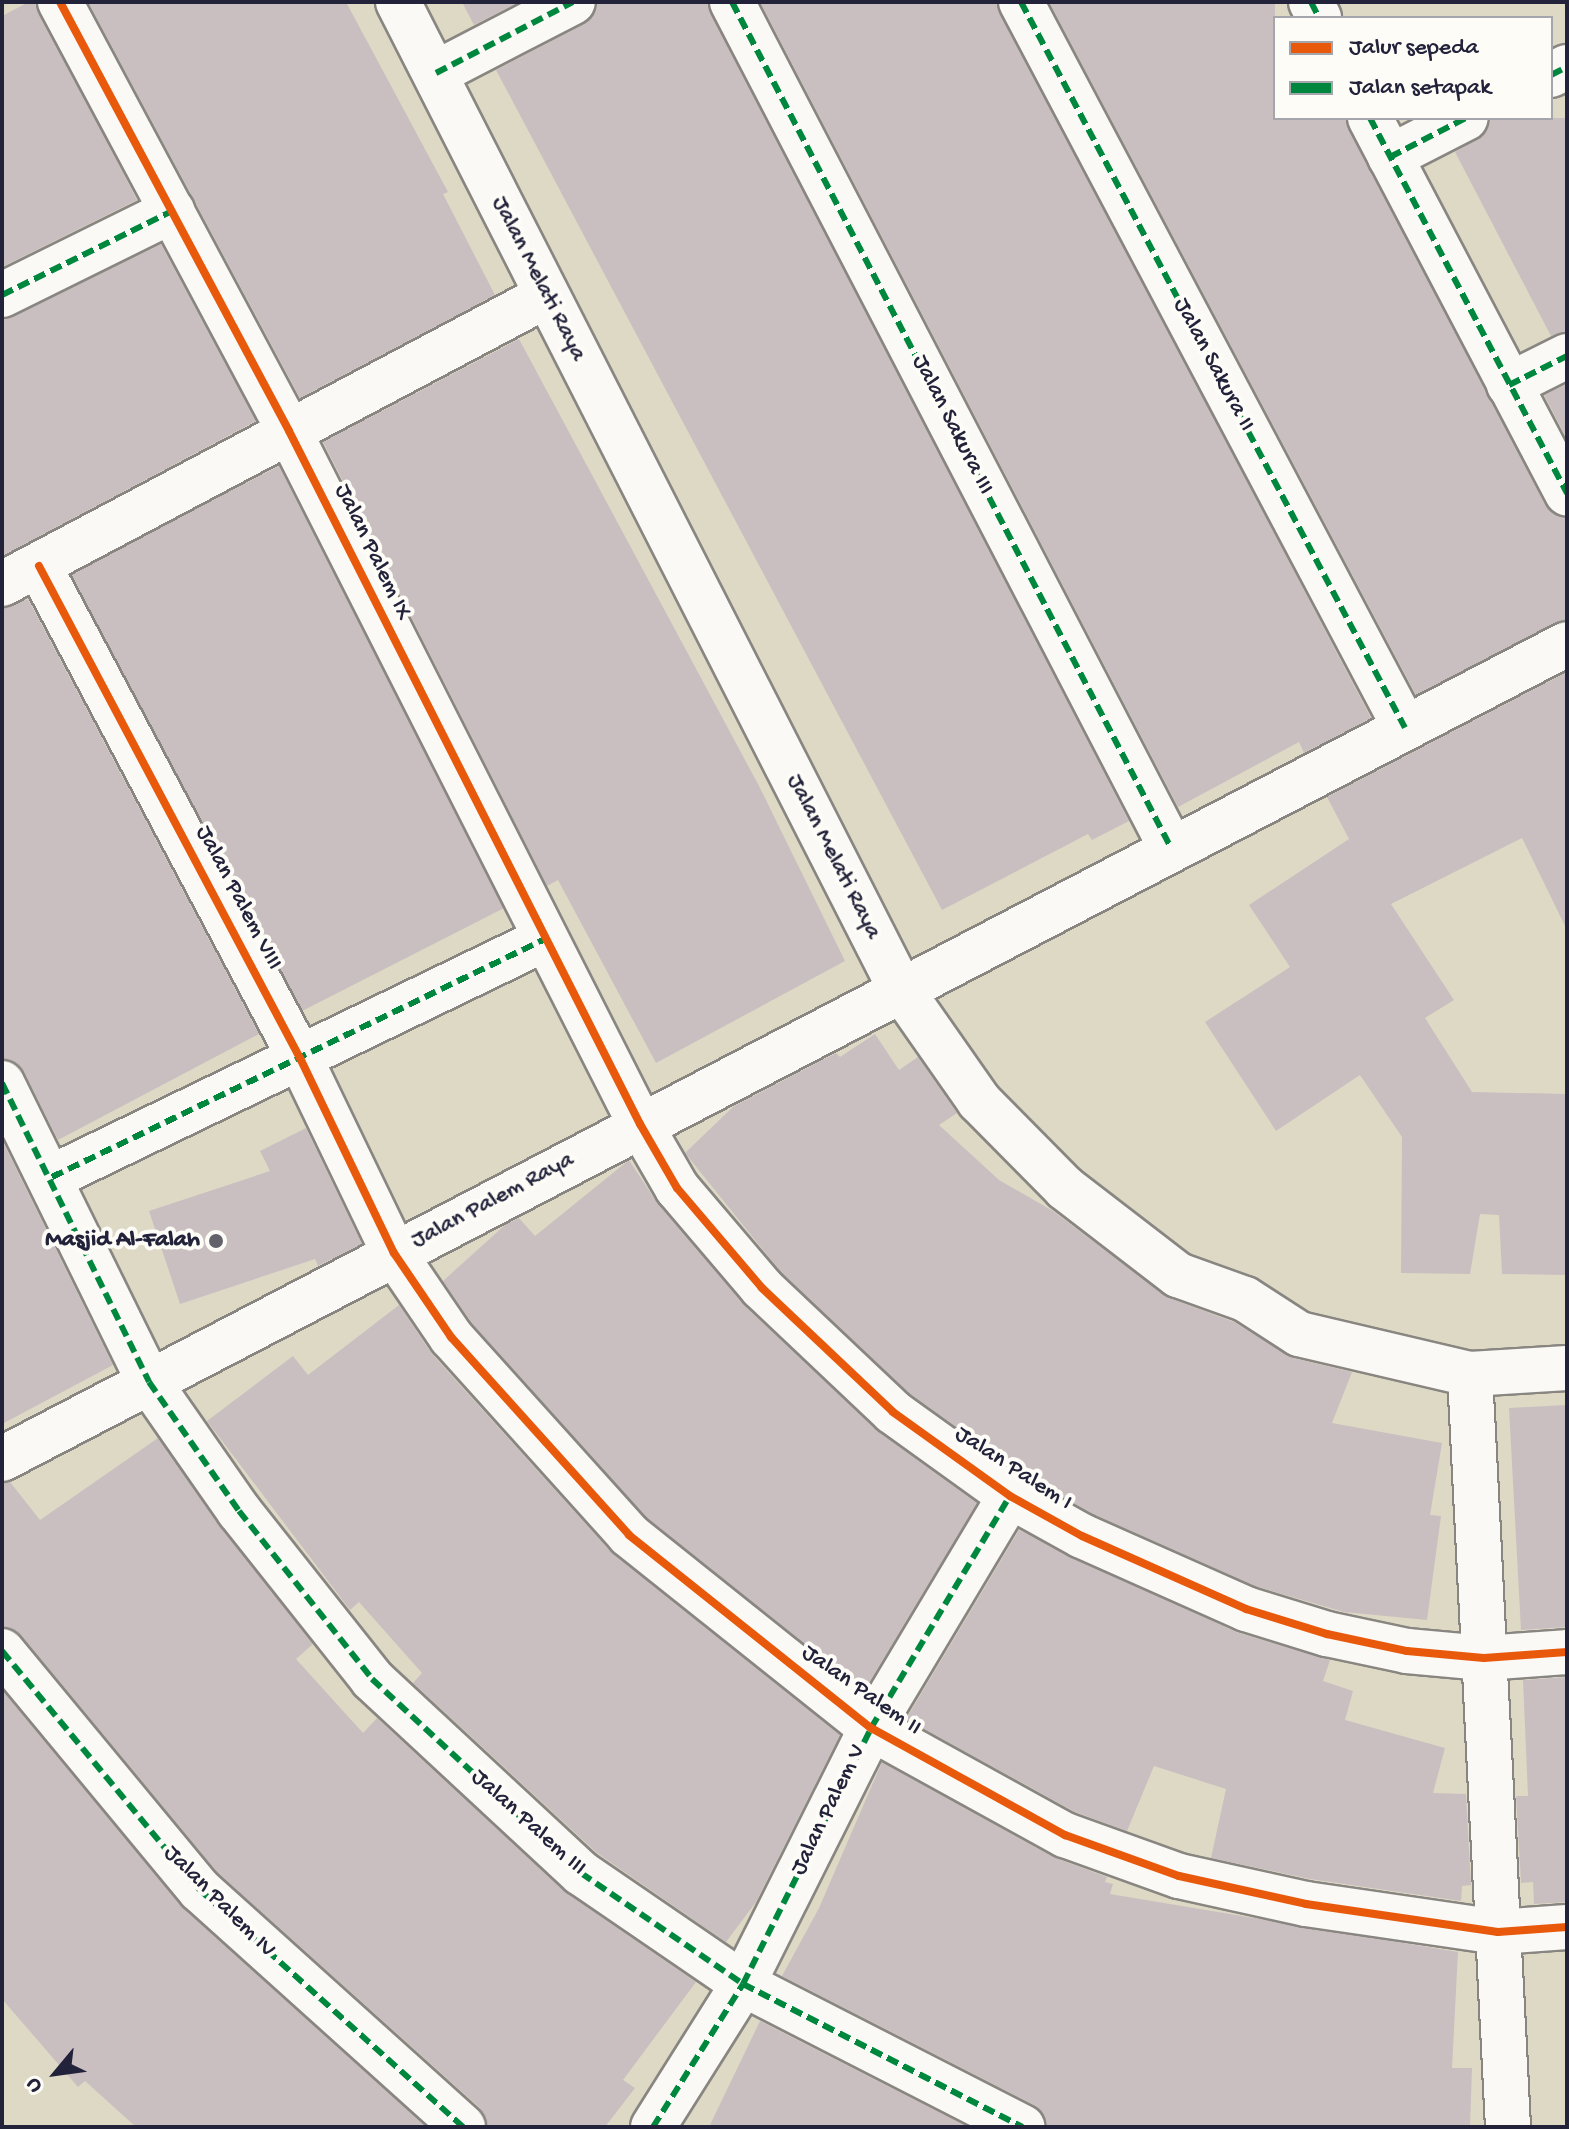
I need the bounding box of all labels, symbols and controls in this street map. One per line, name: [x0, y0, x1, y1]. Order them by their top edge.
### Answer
legend: [1273, 16, 1553, 120]
text: Jalur sepeda: [1349, 34, 1479, 63]
text: Jalan setapak: [1349, 74, 1491, 103]
street label: Jalan Melati Raya: [484, 192, 592, 366]
street label: Jalan Sakura II: [1166, 293, 1260, 437]
street label: Jalan Sakura III: [904, 350, 1000, 500]
street label: Jalan Palem IX: [327, 480, 417, 624]
street label: Jalan Melati Raya: [779, 770, 887, 944]
street label: Jalan Palem VIII: [188, 821, 288, 975]
street label: Jalan Palem Raya: [407, 1146, 579, 1256]
place label: Masjid Al-Falah: [45, 1227, 200, 1255]
marker: Masjid Al-Falah: [207, 1232, 225, 1250]
street label: Jalan Palem I: [949, 1420, 1077, 1518]
street label: Jalan Palem II: [795, 1639, 927, 1743]
street label: Jalan Palem V: [785, 1740, 873, 1880]
street label: Jalan Palem III: [464, 1763, 592, 1883]
street label: Jalan Palem IV: [157, 1840, 281, 1964]
north arrow: [16, 2033, 96, 2113]
text: U: [21, 2073, 49, 2097]

